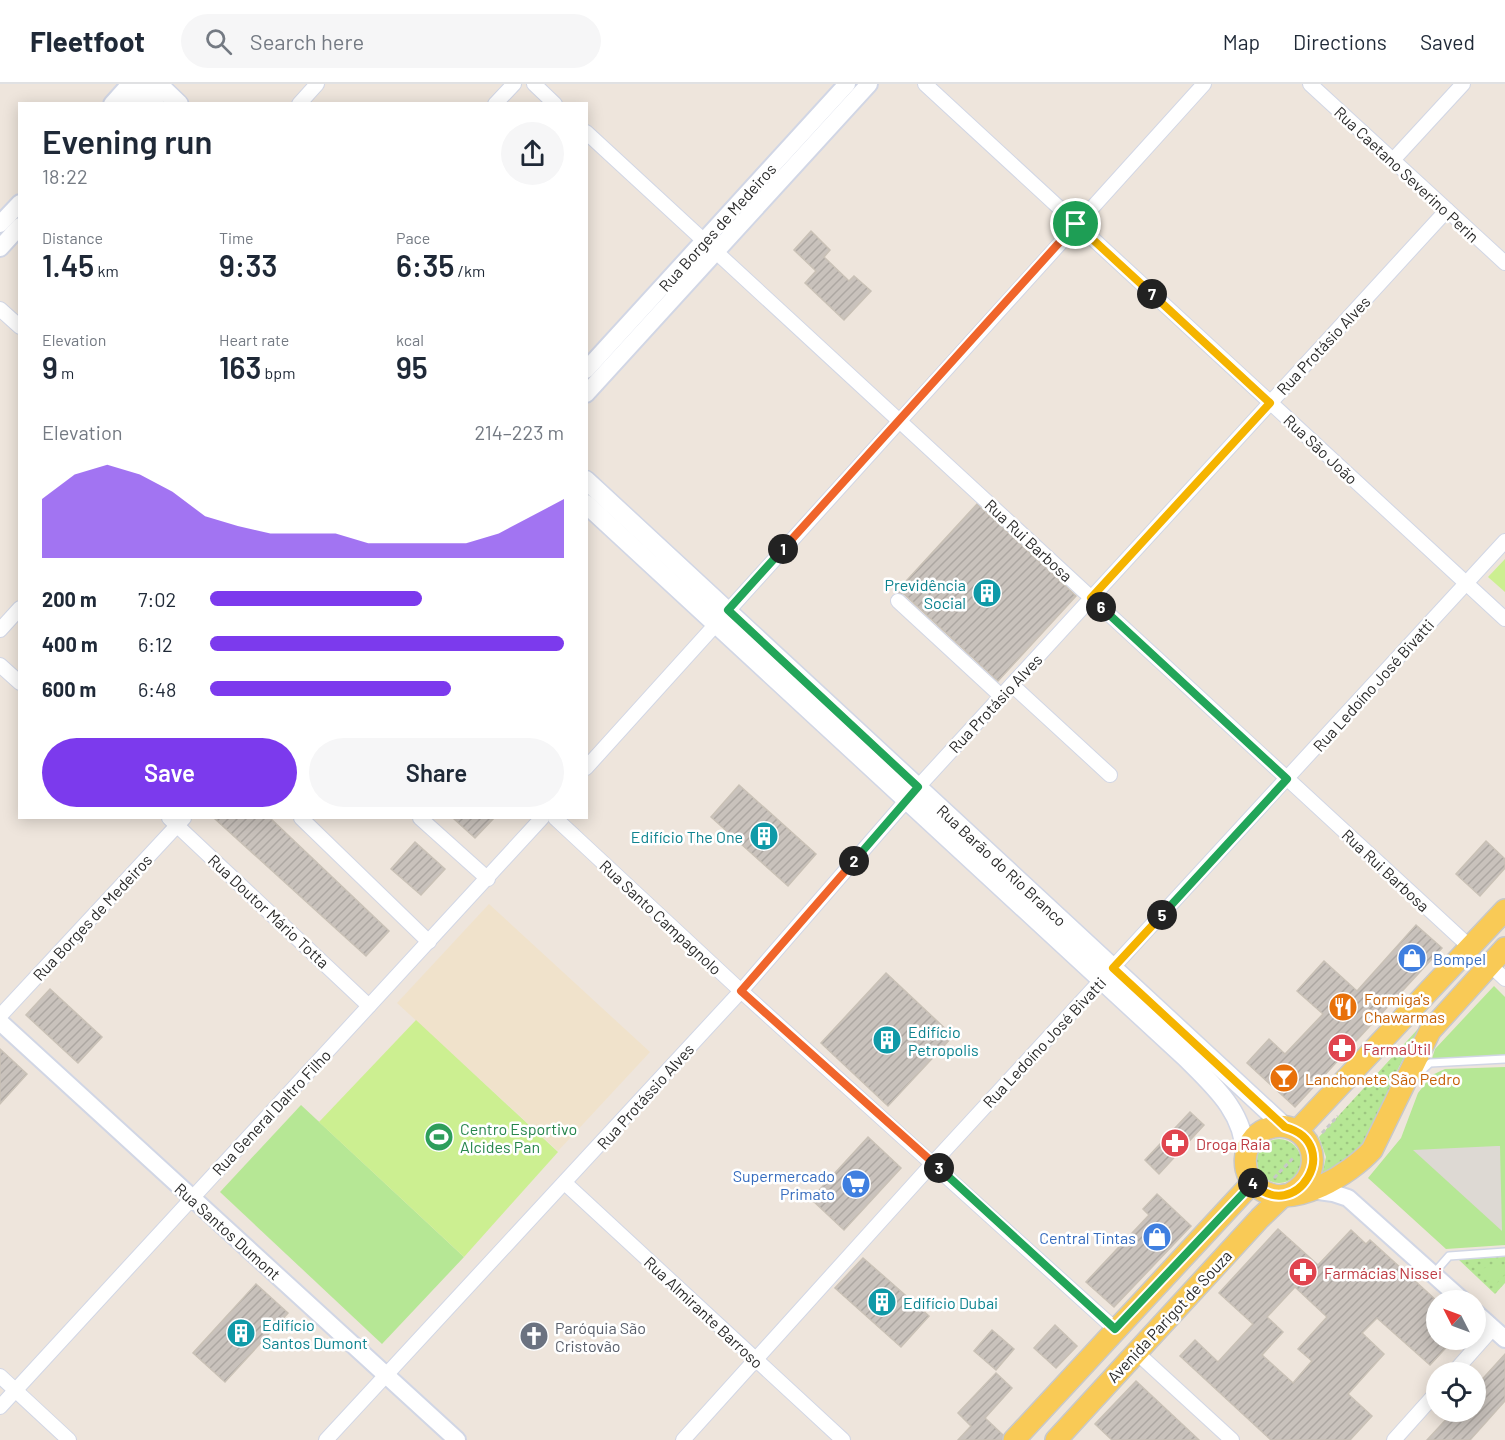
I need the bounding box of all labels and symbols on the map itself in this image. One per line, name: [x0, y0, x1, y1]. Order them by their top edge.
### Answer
street label: Rua Caetano Severino Perin: [1331, 102, 1483, 246]
street label: Rua Borges de Medeiros: [654, 159, 780, 295]
pin: [1050, 198, 1101, 249]
pin: 7: [1137, 279, 1167, 309]
street label: Rua Protásio Alves: [1272, 292, 1374, 398]
street label: Rua São João: [1280, 410, 1362, 488]
street label: Rua Rui Barbosa: [981, 495, 1077, 585]
pin: 1: [768, 534, 798, 564]
place label: Previdência Social: [884, 575, 966, 612]
building icon: Previdência Social: [971, 577, 1003, 609]
pin: 6: [1086, 592, 1116, 622]
street label: Rua Ledoíno José Bivatti: [1309, 615, 1437, 755]
street label: Rua Protásio Alves: [944, 650, 1046, 756]
street label: Rua Barão do Rio Branco: [934, 800, 1070, 930]
building icon: Edifício The One: [748, 820, 780, 852]
street label: Rua Rui Barbosa: [1338, 825, 1434, 915]
place label: Edifício The One: [631, 827, 743, 846]
pin: 2: [839, 846, 869, 876]
street label: Rua Borges de Medeiros: [28, 850, 156, 984]
street label: Rua Doutor Mário Totta: [205, 850, 333, 972]
street label: Rua Santo Campagnolo: [596, 856, 726, 978]
pin: 5: [1147, 900, 1177, 930]
shop icon: Bompel: [1396, 942, 1428, 974]
place label: Bompel: [1433, 949, 1486, 968]
street label: Rua Ledoíno José Bivatti: [979, 973, 1109, 1111]
place label: Formiga's Chawarmas: [1364, 989, 1445, 1026]
restaurant icon: Formiga's Chawarmas: [1327, 991, 1359, 1023]
place label: Edifício Petropolis: [908, 1022, 979, 1059]
building icon: Edifício Petropolis: [871, 1024, 903, 1056]
pharmacy icon: FarmaÚtil: [1326, 1032, 1358, 1064]
street label: Rua Protássio Alves: [593, 1039, 697, 1153]
place label: FarmaÚtil: [1363, 1039, 1431, 1058]
street label: Rua General Daltro Filho: [208, 1045, 334, 1179]
bar icon: Lanchonete São Pedro: [1268, 1062, 1300, 1094]
place label: Lanchonete São Pedro: [1305, 1069, 1461, 1088]
place label: Centro Esportivo Alcides Pan: [460, 1119, 577, 1156]
sports icon: Centro Esportivo Alcides Pan: [423, 1121, 455, 1153]
pharmacy icon: Droga Raia: [1159, 1127, 1191, 1159]
place label: Droga Raia: [1196, 1134, 1271, 1153]
pin: 3: [924, 1153, 954, 1183]
place label: Supermercado Primato: [733, 1166, 835, 1203]
supermarket icon: Supermercado Primato: [840, 1168, 872, 1200]
pin: 4: [1238, 1168, 1268, 1198]
street label: Rua Santos Dumont: [171, 1179, 285, 1283]
shop icon: Central Tintas: [1141, 1221, 1173, 1253]
place label: Central Tintas: [1039, 1228, 1136, 1247]
street label: Avenida Parigot de Souza: [1103, 1246, 1235, 1386]
street label: Rua Almirante Barroso: [641, 1252, 767, 1372]
pharmacy icon: Farmácias Nissei: [1287, 1256, 1319, 1288]
place label: Farmácias Nissei: [1324, 1263, 1442, 1282]
building icon: Edifício Dubai: [866, 1286, 898, 1318]
north arrow: [1426, 1290, 1486, 1350]
place label: Edifício Dubai: [903, 1293, 998, 1312]
place label: Edifício Santos Dumont: [262, 1315, 368, 1352]
building icon: Edifício Santos Dumont: [225, 1317, 257, 1349]
place label: Paróquia São Cristovão: [555, 1318, 646, 1355]
church icon: Paróquia São Cristovão: [518, 1320, 550, 1352]

